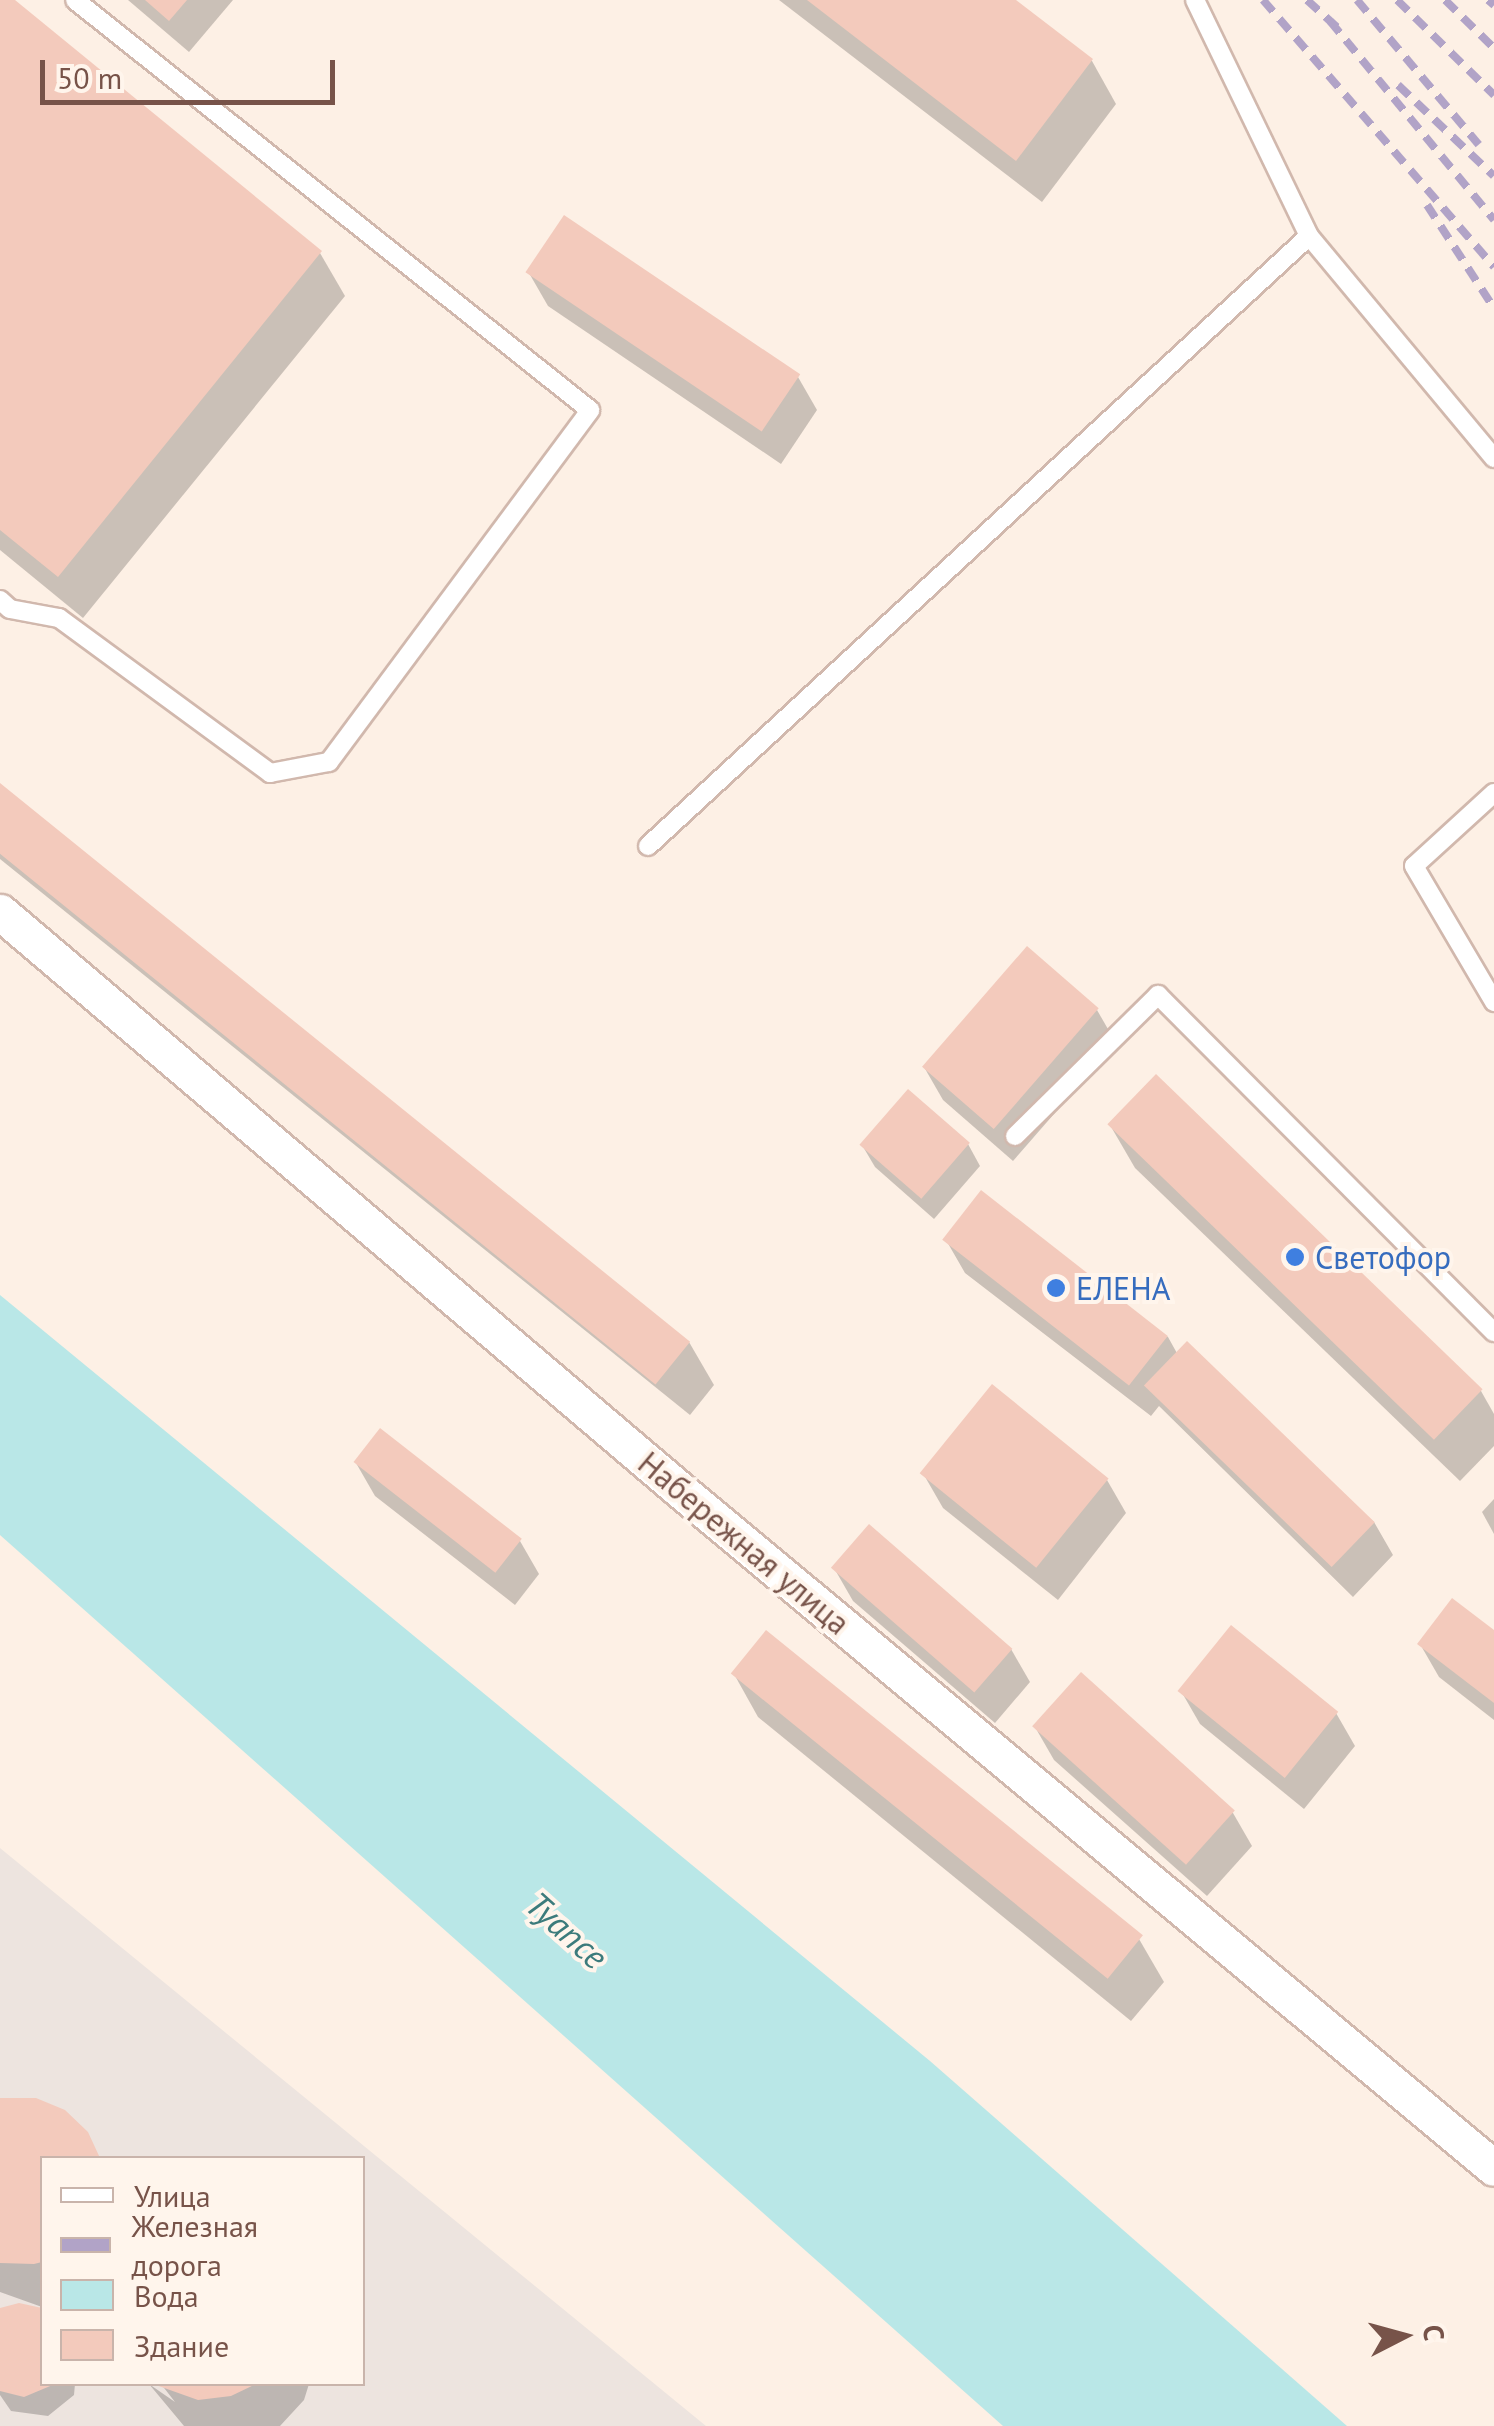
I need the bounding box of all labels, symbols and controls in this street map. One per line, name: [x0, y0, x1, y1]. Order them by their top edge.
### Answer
scale bar: [45, 40, 340, 102]
text: 50 m: [57, 58, 122, 97]
place label: Светофор: [1315, 1238, 1451, 1276]
marker: Светофор: [1284, 1246, 1306, 1268]
place label: ЕЛЕНА: [1076, 1269, 1170, 1307]
marker: ЕЛЕНА: [1045, 1277, 1067, 1299]
street label: Набережная улица: [631, 1444, 857, 1642]
water label: Туапсе: [518, 1883, 616, 1977]
legend: [40, 2156, 365, 2386]
text: Улица: [134, 2176, 211, 2215]
text: Железная дорога: [131, 2206, 258, 2284]
text: Вода: [134, 2276, 199, 2315]
north arrow: [1354, 2286, 1454, 2386]
text: С: [1415, 2323, 1454, 2343]
text: Здание: [134, 2326, 229, 2365]

